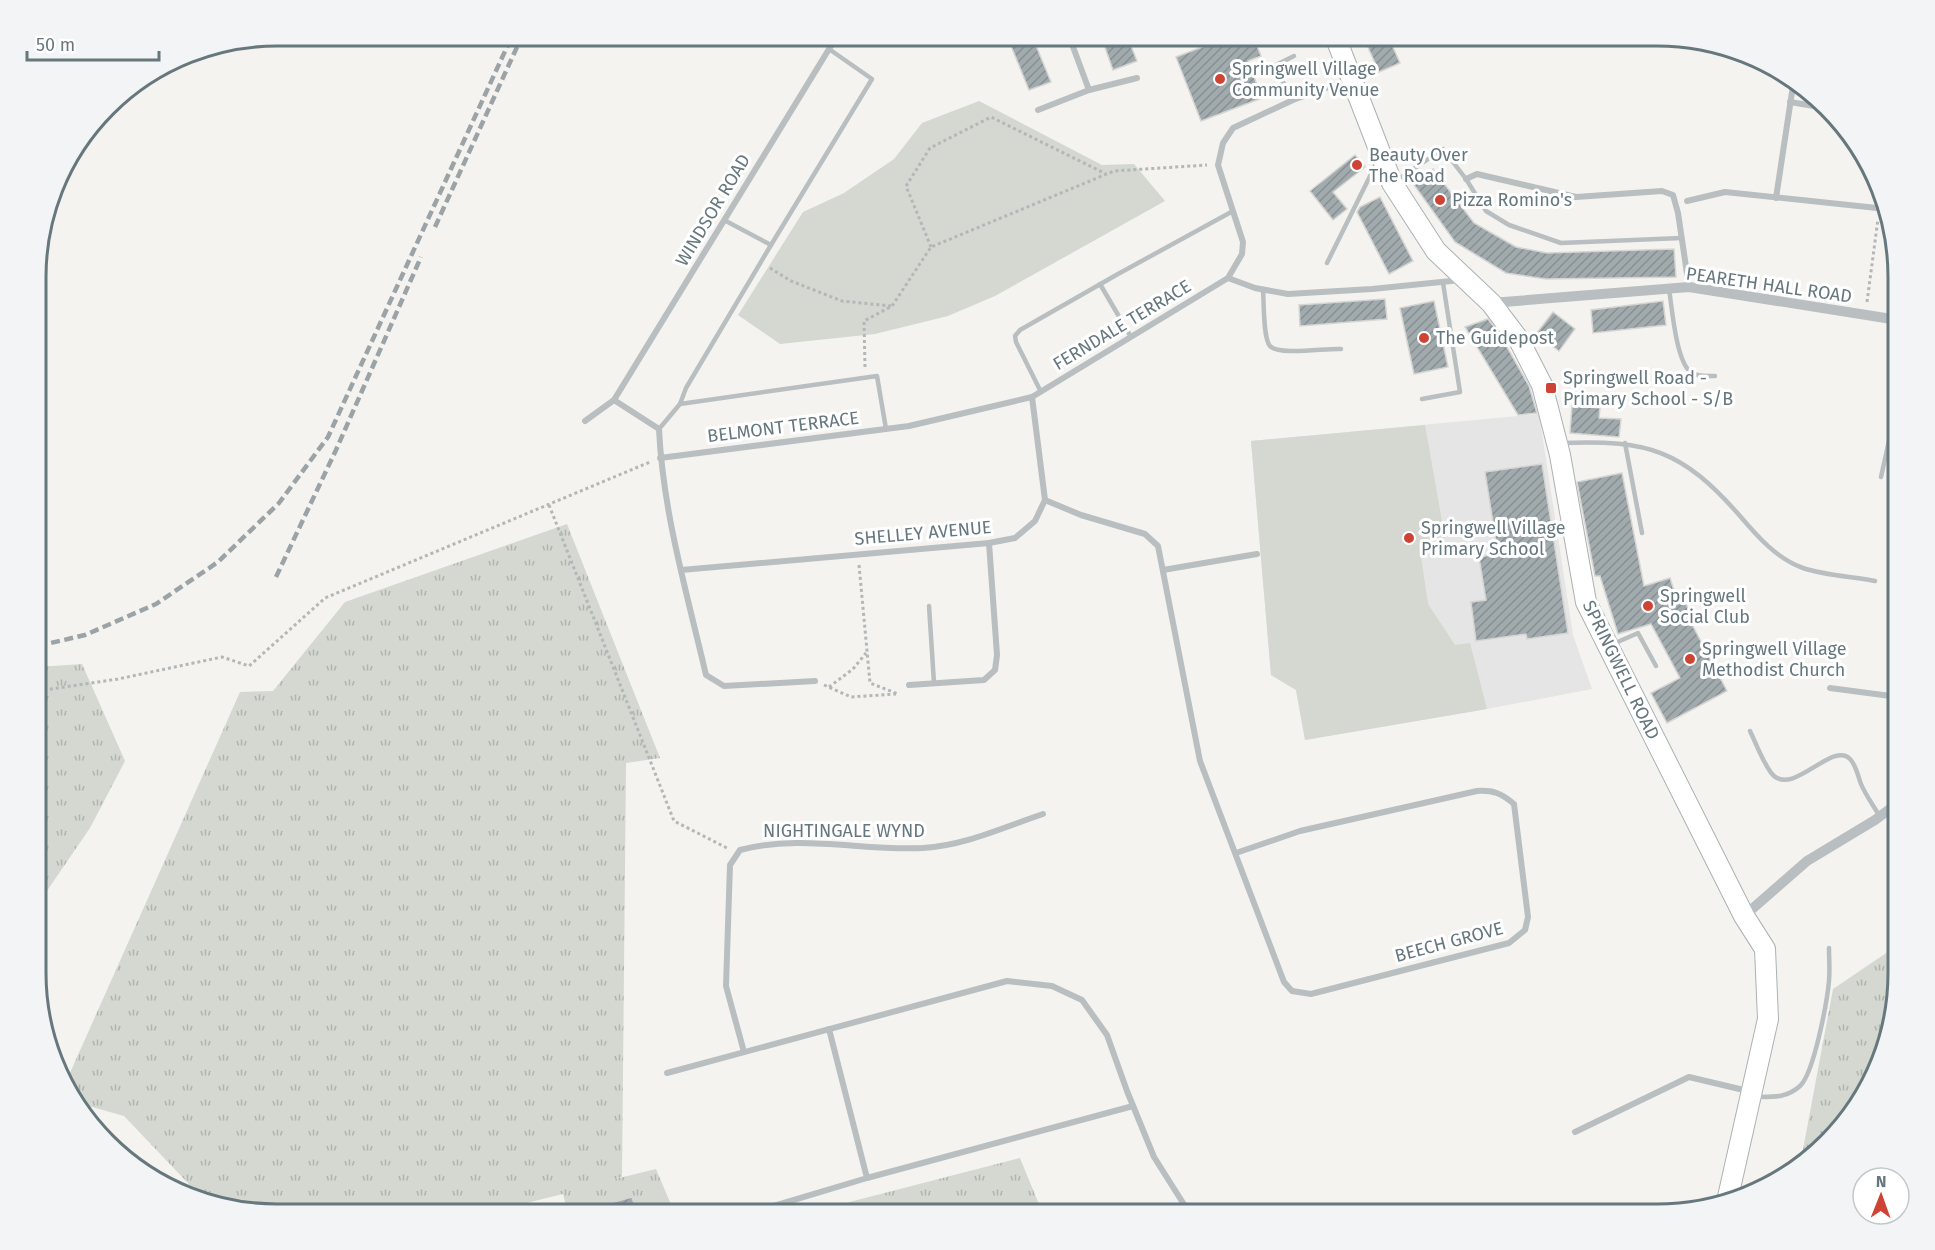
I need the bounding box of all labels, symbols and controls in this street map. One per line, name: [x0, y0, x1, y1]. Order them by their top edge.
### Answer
scale bar: [27, 24, 159, 62]
text: 50 m: [36, 34, 75, 56]
place label: Springwell Village Community Venue: [1232, 58, 1379, 101]
marker: Springwell Village Community Venue: [1213, 72, 1227, 86]
place label: Beauty Over The Road: [1369, 144, 1468, 187]
street label: WINDSOR ROAD: [671, 150, 755, 270]
marker: Beauty Over The Road: [1350, 158, 1364, 172]
place label: Pizza Romino's: [1452, 189, 1572, 211]
marker: Pizza Romino's: [1433, 193, 1447, 207]
street label: PEARETH HALL ROAD: [1685, 262, 1853, 308]
street label: FERNDALE TERRACE: [1049, 275, 1195, 375]
place label: The Guidepost: [1436, 327, 1555, 349]
marker: The Guidepost: [1417, 331, 1431, 345]
place label: Springwell Road - Primary School - S/B: [1563, 367, 1733, 410]
marker: Springwell Road - Primary School - S/B: [1544, 381, 1558, 395]
street label: BELMONT TERRACE: [706, 407, 860, 447]
street label: SHELLEY AVENUE: [854, 516, 992, 550]
place label: Springwell Village Primary School: [1421, 517, 1566, 560]
marker: Springwell Village Primary School: [1402, 531, 1416, 545]
place label: Springwell Social Club: [1660, 585, 1750, 628]
street label: SPRINGWELL ROAD: [1578, 597, 1664, 743]
marker: Springwell Social Club: [1641, 599, 1655, 613]
place label: Springwell Village Methodist Church: [1702, 638, 1847, 681]
marker: Springwell Village Methodist Church: [1683, 652, 1697, 666]
street label: NIGHTINGALE WYND: [763, 820, 925, 842]
street label: BEECH GROVE: [1392, 917, 1506, 967]
north arrow: [1851, 1166, 1911, 1226]
text: N: [1876, 1172, 1887, 1191]

